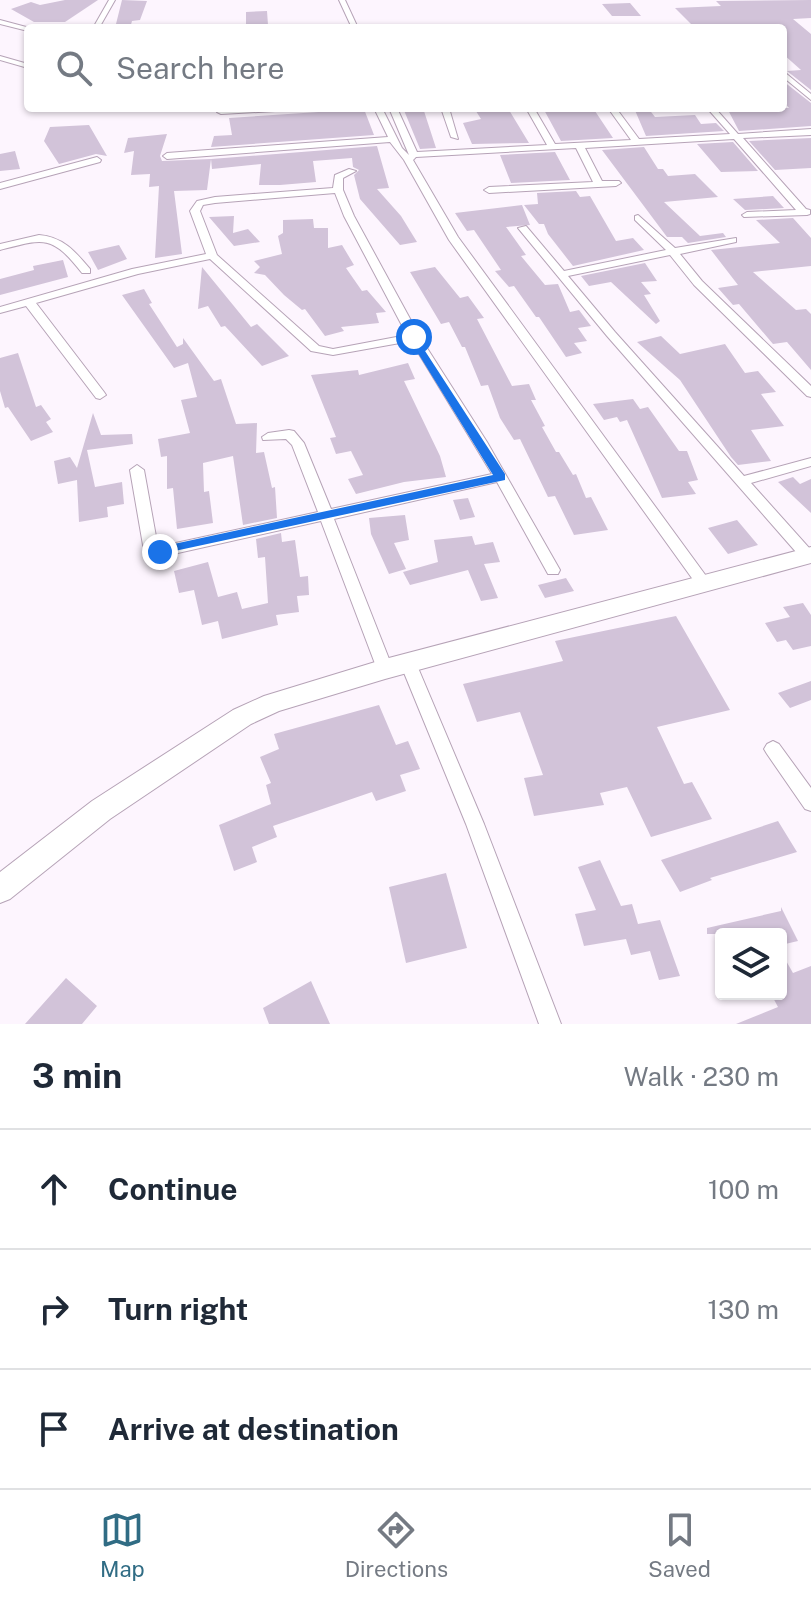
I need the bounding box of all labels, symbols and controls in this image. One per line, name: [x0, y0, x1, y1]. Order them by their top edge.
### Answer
search box: [24, 24, 787, 112]
icon: search: [52, 46, 96, 90]
text: Search here: [116, 50, 284, 86]
route start: [396, 319, 432, 355]
route end: [142, 534, 178, 570]
map controls: [715, 928, 787, 1000]
button: layers: [715, 928, 787, 1000]
text: 3 min: [32, 1056, 122, 1096]
text: Walk · 230 m: [624, 1061, 779, 1092]
icon: ahead: [32, 1167, 76, 1211]
text: Continue: [108, 1171, 238, 1207]
text: 100 m: [708, 1174, 779, 1205]
icon: right: [32, 1287, 76, 1331]
text: Turn right: [108, 1291, 248, 1327]
text: 130 m: [707, 1294, 779, 1325]
icon: arrive: [32, 1407, 76, 1451]
text: Arrive at destination: [108, 1411, 399, 1447]
tab: Map: [100, 1508, 145, 1582]
tab: Directions: [345, 1508, 448, 1582]
tab: Saved: [648, 1508, 711, 1582]

